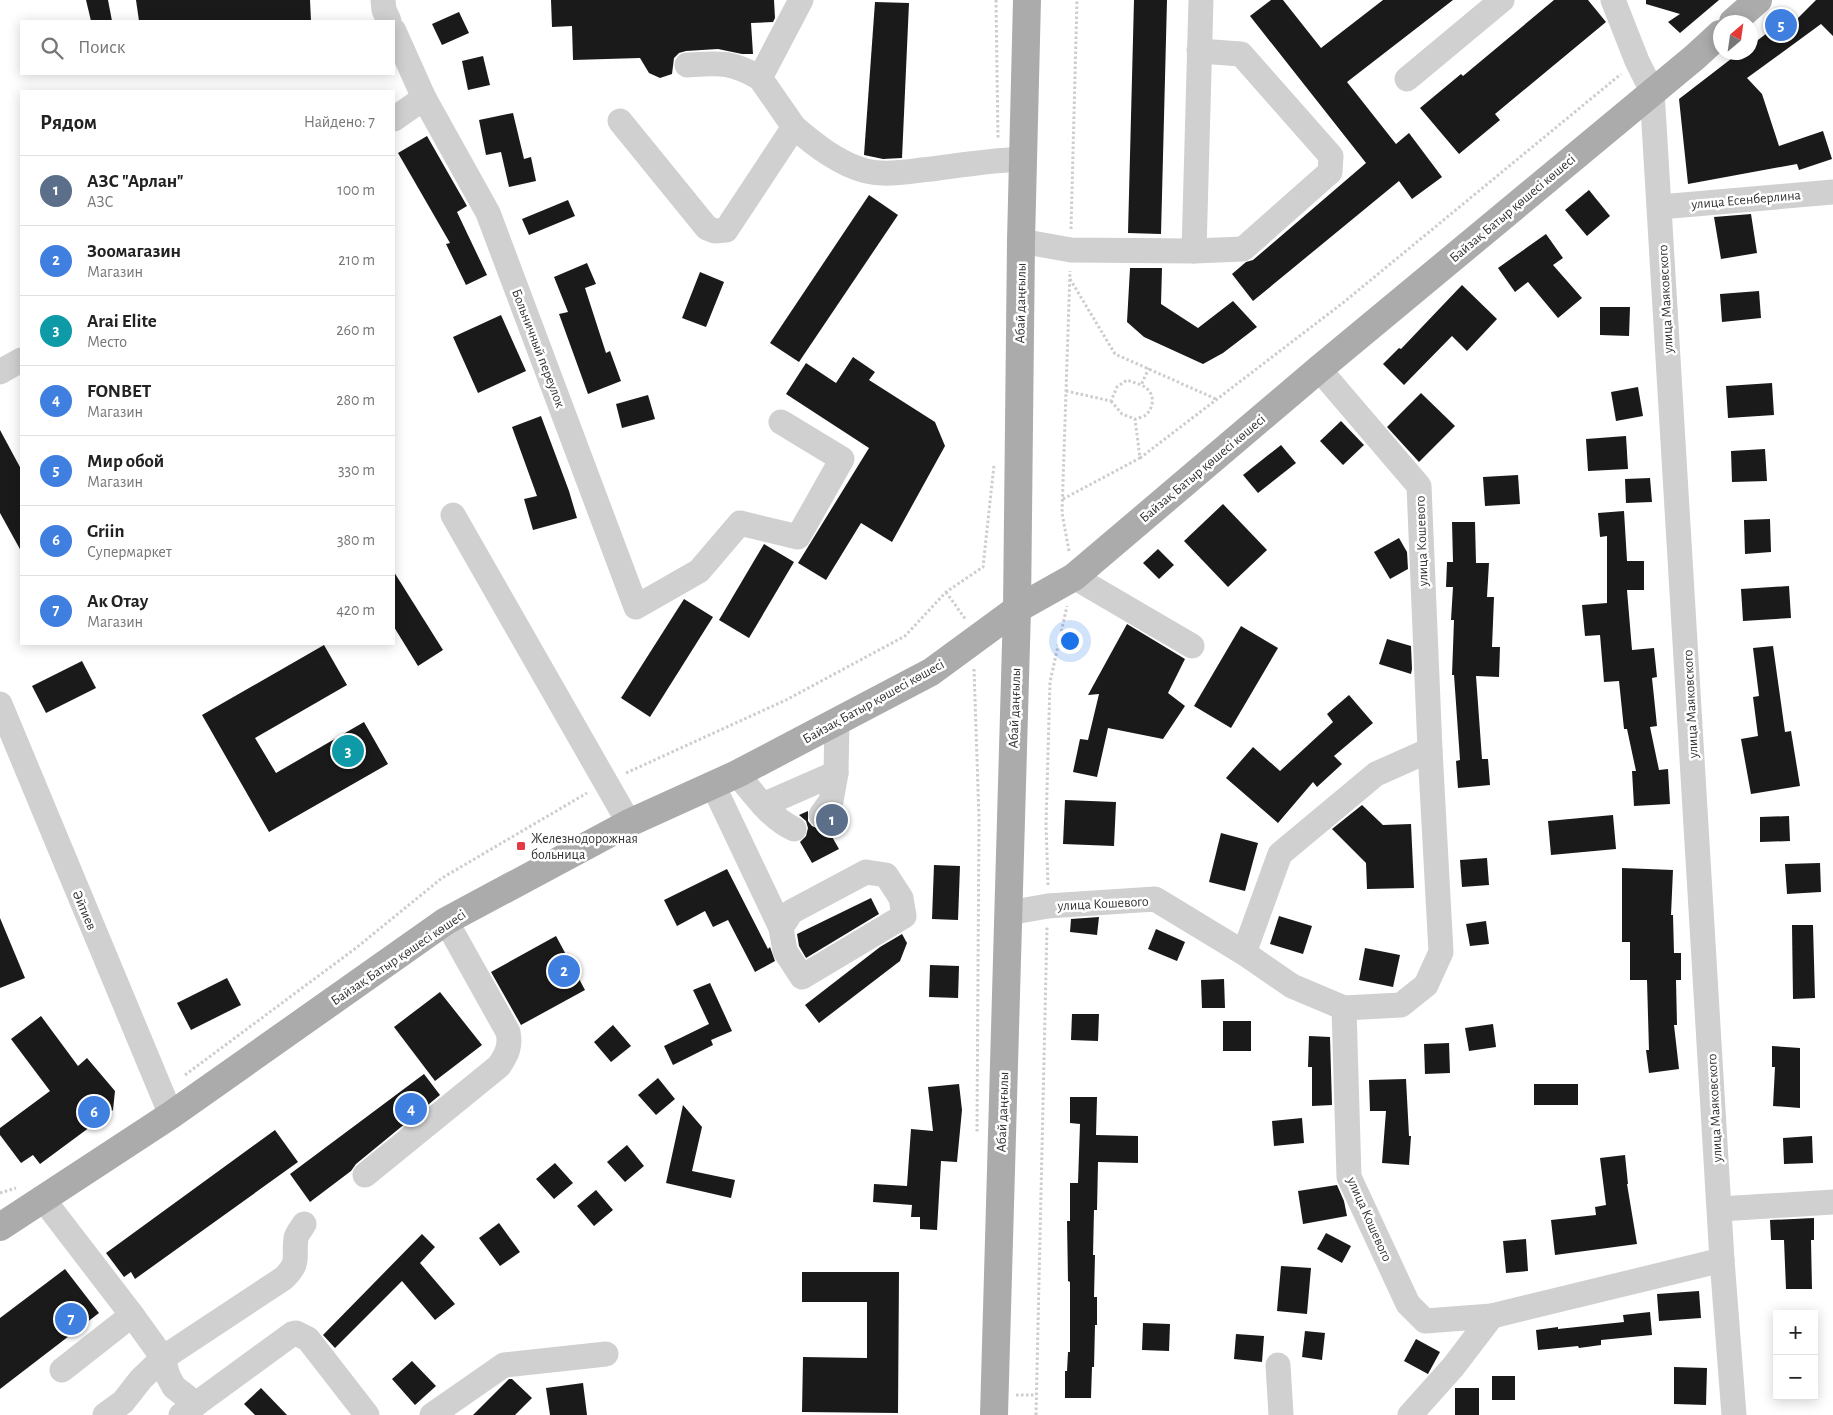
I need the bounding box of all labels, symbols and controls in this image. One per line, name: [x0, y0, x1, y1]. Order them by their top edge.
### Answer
pin: 5: [1765, 6, 1797, 44]
north arrow: [1713, 15, 1758, 60]
search box: [20, 20, 395, 75]
icon: search: [38, 34, 66, 62]
text: Поиск: [78, 38, 125, 57]
text: Рядом: [40, 112, 97, 133]
text: Найдено: 7: [304, 114, 375, 130]
street label: Байзақ Батыр қөшесі көшесі: [1447, 152, 1578, 265]
text: АЗС "Арлан": [87, 172, 184, 191]
text: 1: [53, 182, 59, 198]
text: 100 m: [337, 182, 375, 198]
street label: улица Есенберлина: [1690, 188, 1802, 212]
text: АЗС: [87, 194, 114, 210]
text: Зоомагазин: [87, 242, 181, 261]
street label: улица Маяковского: [1656, 244, 1676, 355]
text: 2: [52, 252, 60, 268]
text: 210 m: [338, 252, 375, 268]
street label: Абай даңғылы: [1013, 263, 1029, 343]
text: Магазин: [87, 264, 143, 280]
street label: Больничный переулок: [509, 287, 567, 410]
text: Arai Elite: [87, 312, 157, 331]
text: 3: [53, 322, 59, 338]
text: 260 m: [336, 322, 375, 338]
text: Место: [87, 334, 127, 350]
text: FONBET: [87, 382, 151, 401]
text: 4: [52, 392, 60, 408]
text: 280 m: [336, 392, 375, 408]
text: Магазин: [87, 404, 143, 420]
street label: Байзақ Батыр қөшесі көшесі: [1137, 412, 1268, 525]
text: Мир обой: [87, 452, 164, 471]
text: 5: [53, 462, 59, 478]
text: 330 m: [338, 462, 375, 478]
text: Магазин: [87, 474, 143, 490]
street label: улица Кошевого: [1413, 495, 1431, 588]
text: Griin: [87, 522, 125, 541]
text: 6: [52, 532, 60, 548]
text: 380 m: [337, 532, 375, 548]
text: Супермаркет: [87, 544, 172, 560]
text: Ак Отау: [87, 592, 148, 611]
text: 7: [53, 602, 59, 618]
text: 420 m: [336, 602, 375, 618]
text: Магазин: [87, 614, 143, 630]
your location: [1057, 628, 1083, 654]
street label: улица Маяковского: [1681, 649, 1701, 760]
street label: Байзақ Батыр қөшесі көшесі: [800, 657, 947, 747]
street label: Абай даңғылы: [1007, 667, 1023, 749]
pin: 3: [332, 732, 364, 770]
pin: 1: [816, 801, 848, 839]
place label: Железнодорожная больница: [531, 832, 638, 862]
marker: Железнодорожная больница: [515, 840, 527, 852]
street label: Әйтиев: [70, 889, 99, 932]
street label: улица Кошевого: [1056, 895, 1149, 913]
street label: Байзақ Батыр қөшесі көшесі: [329, 907, 469, 1008]
pin: 2: [548, 952, 580, 990]
street label: улица Маяковского: [1705, 1053, 1725, 1164]
street label: Абай даңғылы: [995, 1071, 1011, 1153]
pin: 4: [395, 1090, 427, 1128]
pin: 6: [78, 1093, 110, 1131]
street label: улица Кошевого: [1344, 1174, 1394, 1264]
pin: 7: [55, 1300, 87, 1338]
map controls: [1773, 1310, 1818, 1400]
button: +: [1773, 1310, 1818, 1355]
button: −: [1773, 1355, 1818, 1400]

